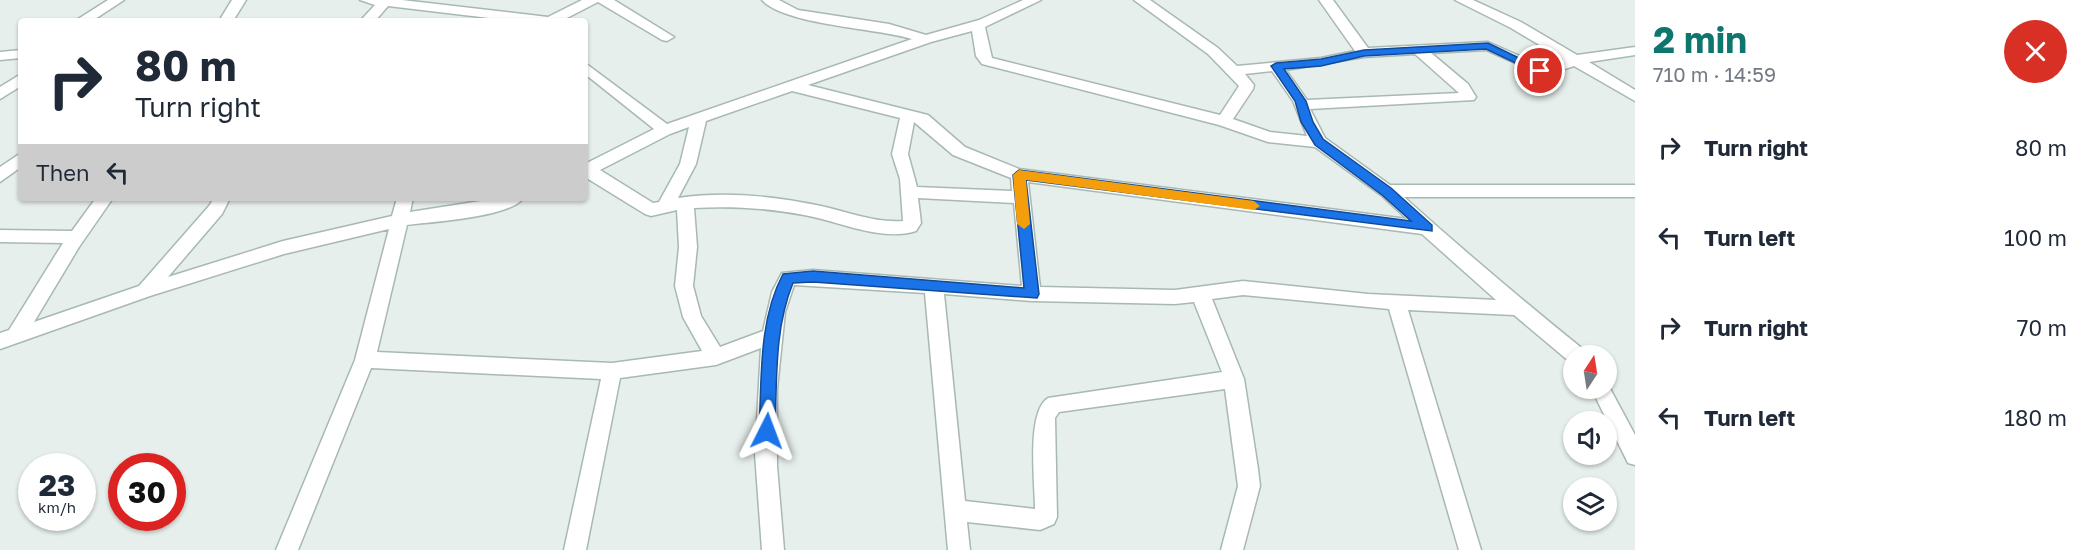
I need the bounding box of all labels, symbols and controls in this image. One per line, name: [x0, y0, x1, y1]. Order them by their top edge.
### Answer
text: 2 min: [1653, 18, 1747, 61]
button: close: [2004, 20, 2067, 83]
text: 80 m: [135, 40, 236, 90]
icon: right: [36, 42, 114, 120]
pin: [1514, 45, 1565, 96]
icon: arrive: [1523, 54, 1556, 87]
text: 710 m · 14:59: [1653, 62, 1776, 86]
text: Turn right: [135, 91, 261, 123]
icon: right: [1653, 131, 1686, 164]
text: Turn right: [1704, 134, 1808, 161]
text: 80 m: [2015, 134, 2067, 161]
icon: left: [101, 156, 134, 189]
text: Then: [36, 159, 89, 186]
icon: left: [1653, 221, 1686, 254]
text: Turn left: [1704, 224, 1795, 251]
text: 100 m: [2004, 224, 2067, 251]
icon: right: [1653, 311, 1686, 344]
text: Turn right: [1704, 314, 1808, 341]
text: 70 m: [2017, 314, 2067, 341]
north arrow: [1563, 345, 1617, 399]
map controls: [1563, 345, 1617, 531]
position arrow: [735, 399, 799, 463]
icon: left: [1653, 401, 1686, 434]
text: Turn left: [1704, 404, 1795, 431]
text: 180 m: [2004, 404, 2067, 431]
button: sound: [1563, 411, 1617, 465]
speed limit sign: 30: [108, 453, 186, 531]
text: 23: [39, 467, 75, 503]
button: layers: [1563, 477, 1617, 531]
text: km/h: [38, 498, 76, 516]

